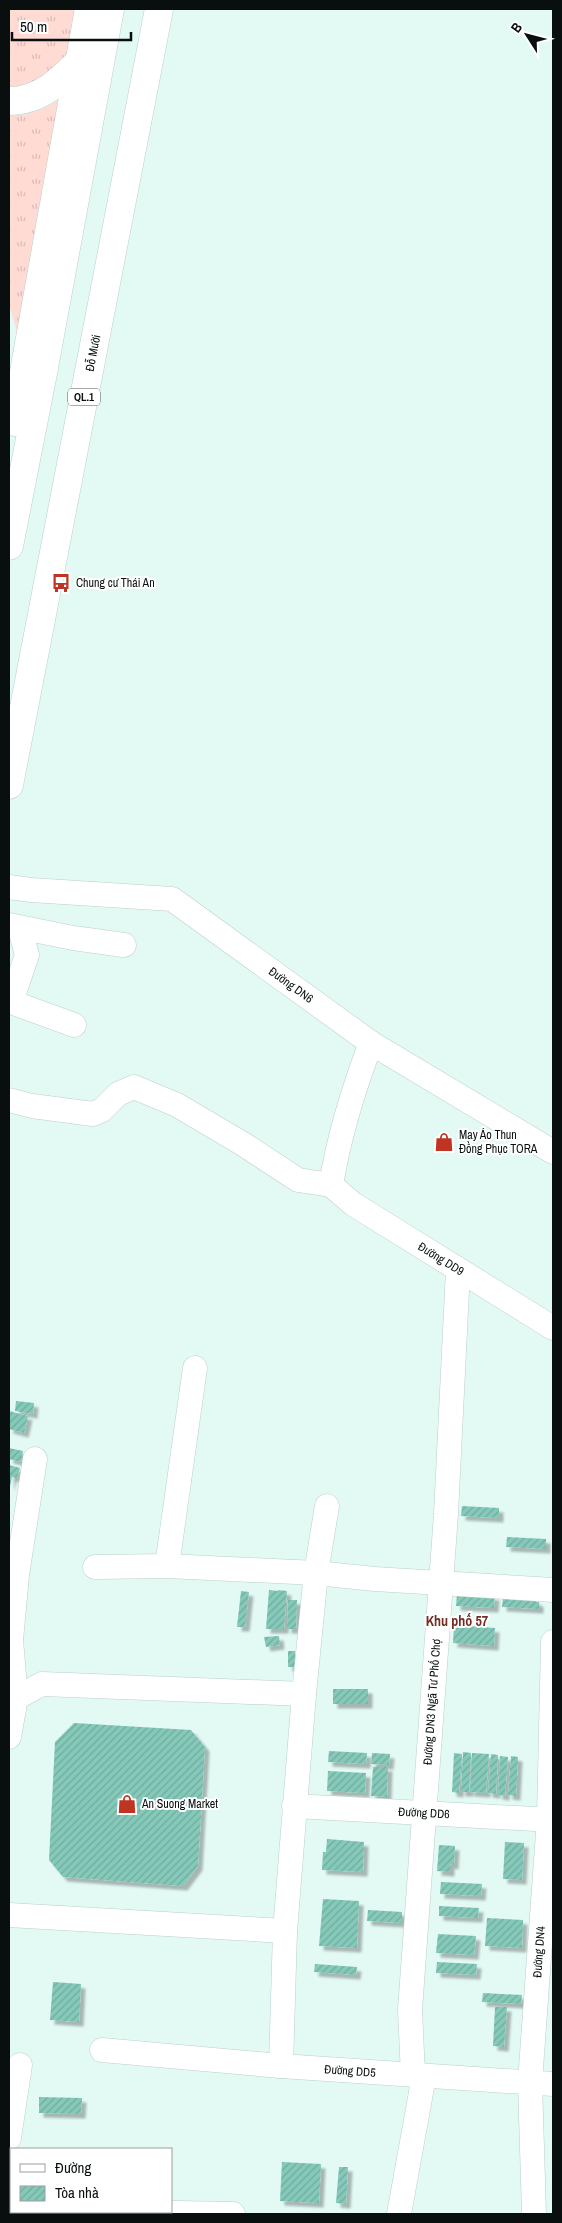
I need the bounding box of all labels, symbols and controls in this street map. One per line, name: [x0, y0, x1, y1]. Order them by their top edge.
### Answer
scale bar: [12, 10, 131, 42]
north arrow: [502, 10, 552, 60]
text: 50 m: [20, 16, 47, 37]
text: B: [507, 19, 526, 36]
street label: Đỗ Mười: [82, 333, 104, 373]
road number: QL.1: [68, 388, 100, 406]
bus stop icon: Chung cư Thái An: [50, 572, 72, 594]
place label: Chung cư Thái An: [76, 575, 155, 591]
street label: Đường DN6: [265, 963, 317, 1007]
place label: May Áo Thun Đồng Phục TORA: [459, 1127, 538, 1157]
shop icon: May Áo Thun Đồng Phục TORA: [433, 1131, 455, 1153]
street label: Đường DD9: [415, 1239, 467, 1279]
district label: Khu phố 57: [426, 1612, 489, 1630]
street label: Đường DN3 Ngã Tư Phố Chợ: [420, 1638, 444, 1766]
shop icon: An Suong Market: [116, 1793, 138, 1815]
place label: An Suong Market: [141, 1796, 218, 1812]
street label: Đường DD6: [398, 1804, 450, 1822]
street label: Đường DN4: [529, 1925, 549, 1978]
street label: Đường DD5: [324, 2061, 377, 2081]
legend: [10, 2148, 172, 2213]
text: Đường: [55, 2157, 91, 2178]
text: Tòa nhà: [55, 2182, 99, 2203]

